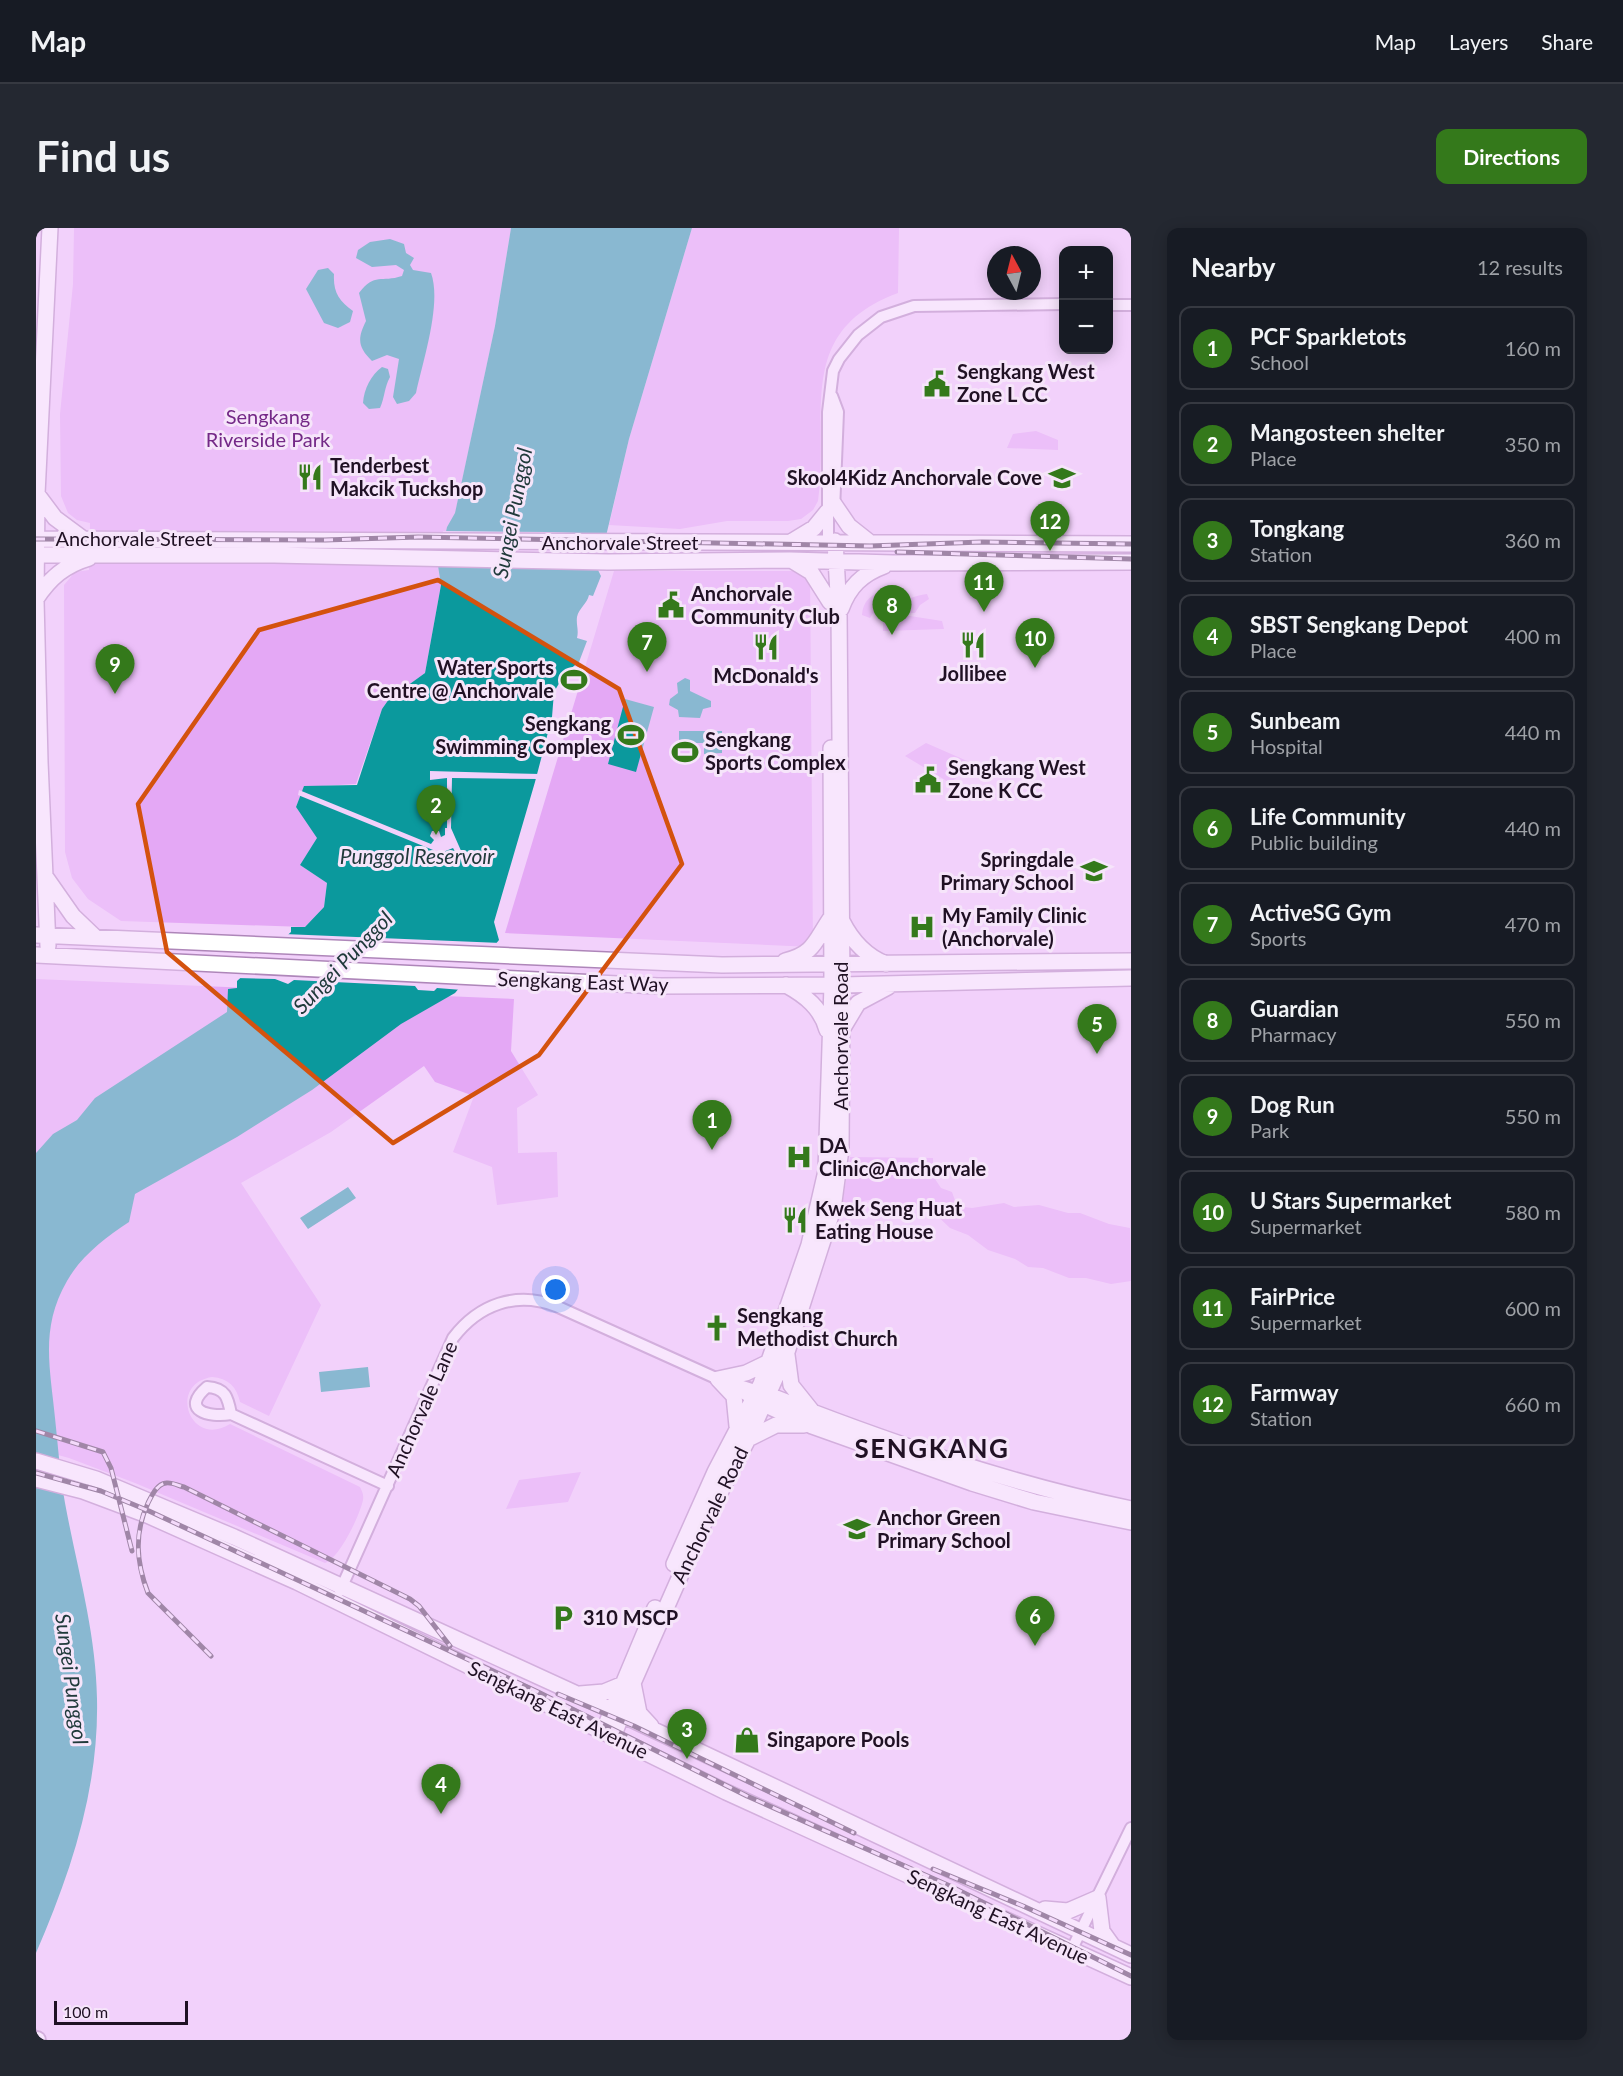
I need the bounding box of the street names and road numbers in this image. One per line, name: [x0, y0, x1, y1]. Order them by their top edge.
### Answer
street label: Anchorvale Street: [55, 526, 213, 550]
street label: Anchorvale Street: [541, 530, 699, 554]
street label: Anchorvale Road: [828, 962, 852, 1110]
street label: Sengkang East Way: [497, 966, 670, 996]
street label: Anchorvale Lane: [380, 1337, 462, 1480]
street label: Anchorvale Road: [666, 1442, 753, 1587]
street label: Sengkang East Avenue: [464, 1655, 652, 1763]
street label: Sengkang East Avenue: [904, 1863, 1093, 1969]

